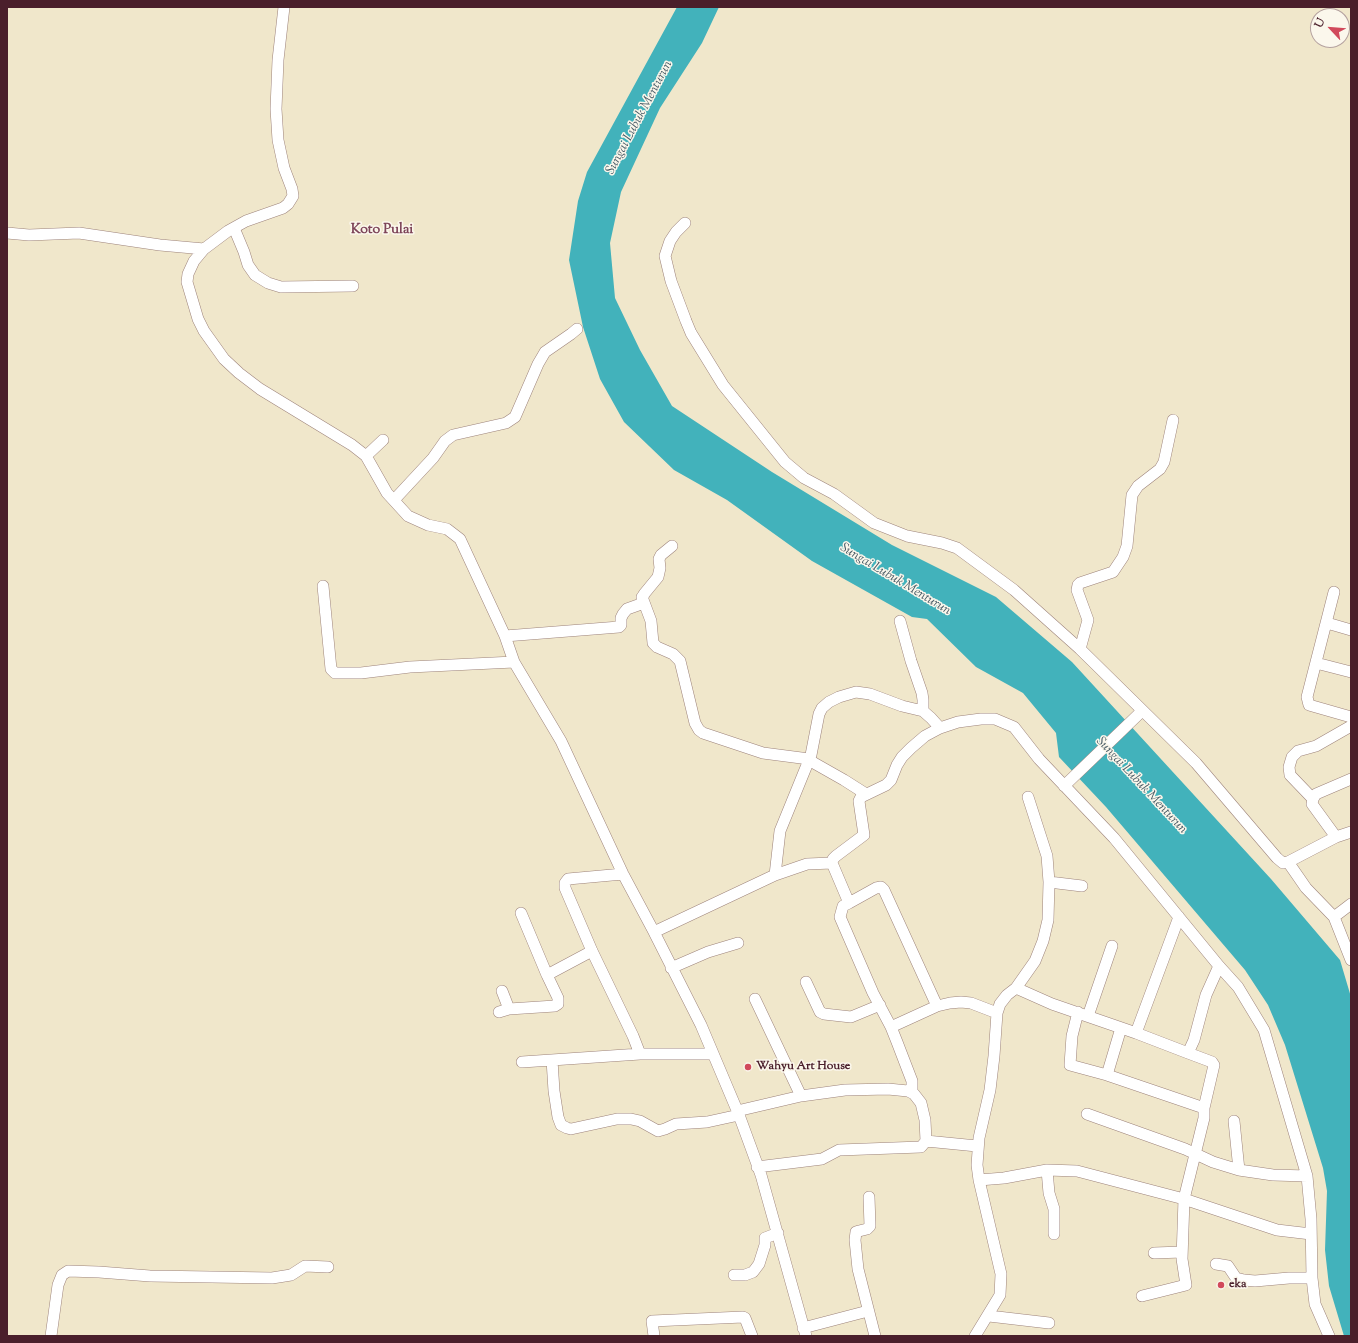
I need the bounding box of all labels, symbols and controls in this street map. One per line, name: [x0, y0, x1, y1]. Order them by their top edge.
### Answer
north arrow: [1310, 8, 1350, 48]
text: U: [1311, 16, 1329, 31]
water label: Sungai Lubuk Menturun: [603, 59, 677, 177]
district label: Koto Pulai: [351, 223, 413, 239]
water label: Sungai Lubuk Menturun: [837, 541, 953, 619]
water label: Sungai Lubuk Menturun: [1092, 734, 1190, 838]
place label: Wahyu Art House: [756, 1060, 850, 1074]
marker: Wahyu Art House: [743, 1062, 753, 1072]
place label: eka: [1229, 1278, 1247, 1292]
marker: eka: [1216, 1280, 1226, 1290]

